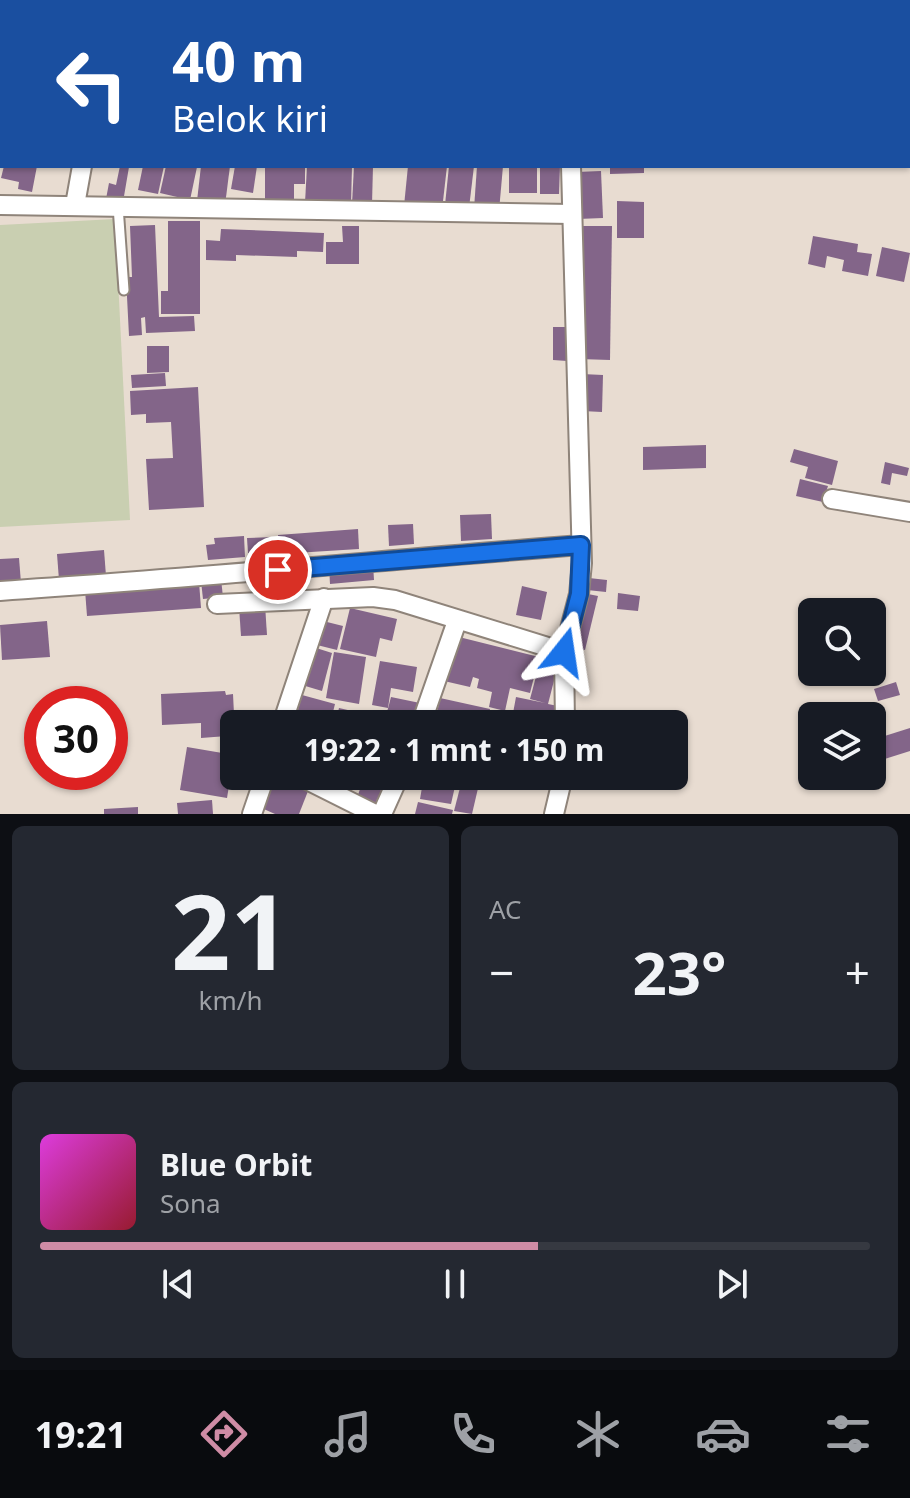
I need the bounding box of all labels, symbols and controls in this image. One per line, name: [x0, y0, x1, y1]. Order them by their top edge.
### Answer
text: 40 m: [172, 22, 305, 98]
icon: left: [40, 32, 144, 136]
text: Belok kiri: [172, 94, 328, 143]
pin: [244, 536, 312, 604]
icon: arrive: [256, 548, 300, 592]
map controls: [798, 598, 886, 790]
button: search: [798, 598, 886, 686]
position arrow: [522, 610, 606, 694]
speed limit sign: 30: [24, 686, 128, 790]
button: layers: [798, 702, 886, 790]
text: 19:22 · 1 mnt · 150 m: [304, 729, 604, 770]
text: 21: [171, 859, 290, 1000]
text: AC: [489, 891, 522, 927]
text: 23°: [632, 931, 727, 1013]
text: −: [489, 942, 514, 1002]
text: +: [845, 942, 870, 1002]
text: km/h: [199, 982, 262, 1018]
text: Blue Orbit: [160, 1144, 312, 1185]
text: Sona: [160, 1185, 221, 1221]
icon: previous: [156, 1262, 200, 1306]
icon: pause: [433, 1262, 477, 1306]
icon: next: [710, 1262, 754, 1306]
icon: directions: [196, 1406, 252, 1462]
icon: music: [320, 1406, 376, 1462]
icon: phone: [445, 1406, 501, 1462]
icon: climate: [570, 1406, 626, 1462]
icon: car: [695, 1406, 751, 1462]
icon: filters: [820, 1406, 876, 1462]
text: 19:21: [34, 1410, 127, 1459]

